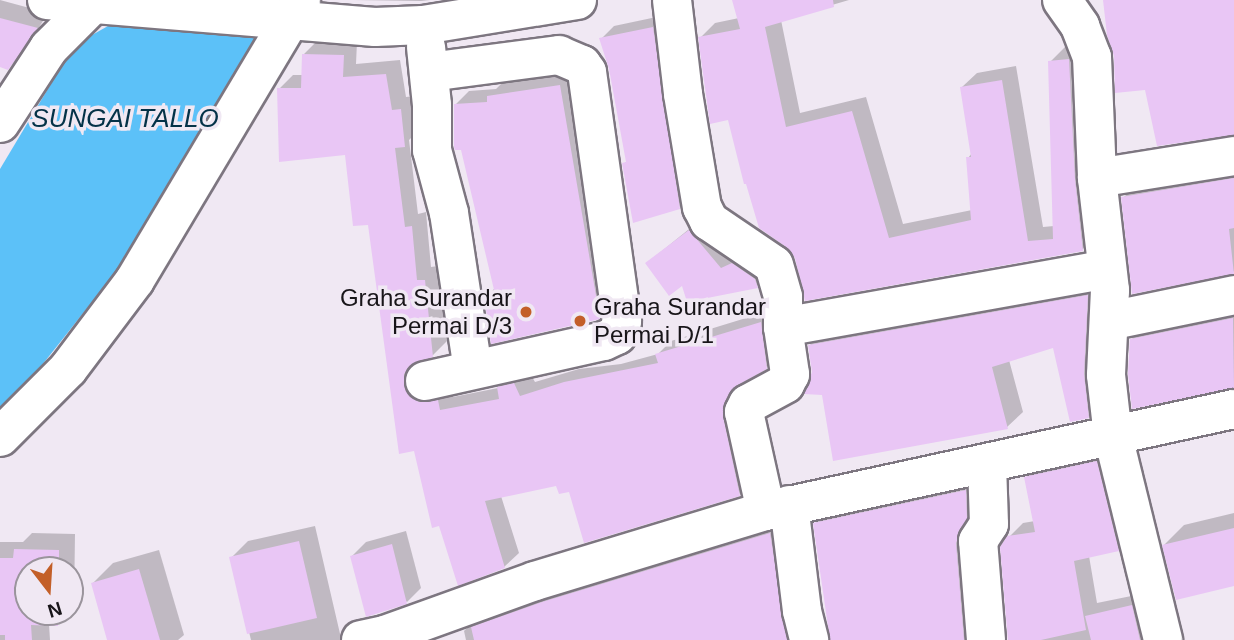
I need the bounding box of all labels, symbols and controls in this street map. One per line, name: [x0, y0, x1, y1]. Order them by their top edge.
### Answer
water label: SUNGAI TALLO: [31, 103, 219, 135]
place label: Graha Surandar Permai D/3: [340, 284, 512, 340]
place label: Graha Surandar Permai D/1: [594, 293, 766, 349]
marker: Graha Surandar Permai D/3: [518, 304, 534, 320]
marker: Graha Surandar Permai D/1: [572, 313, 588, 329]
north arrow: [14, 556, 84, 626]
text: N: [45, 598, 64, 622]

